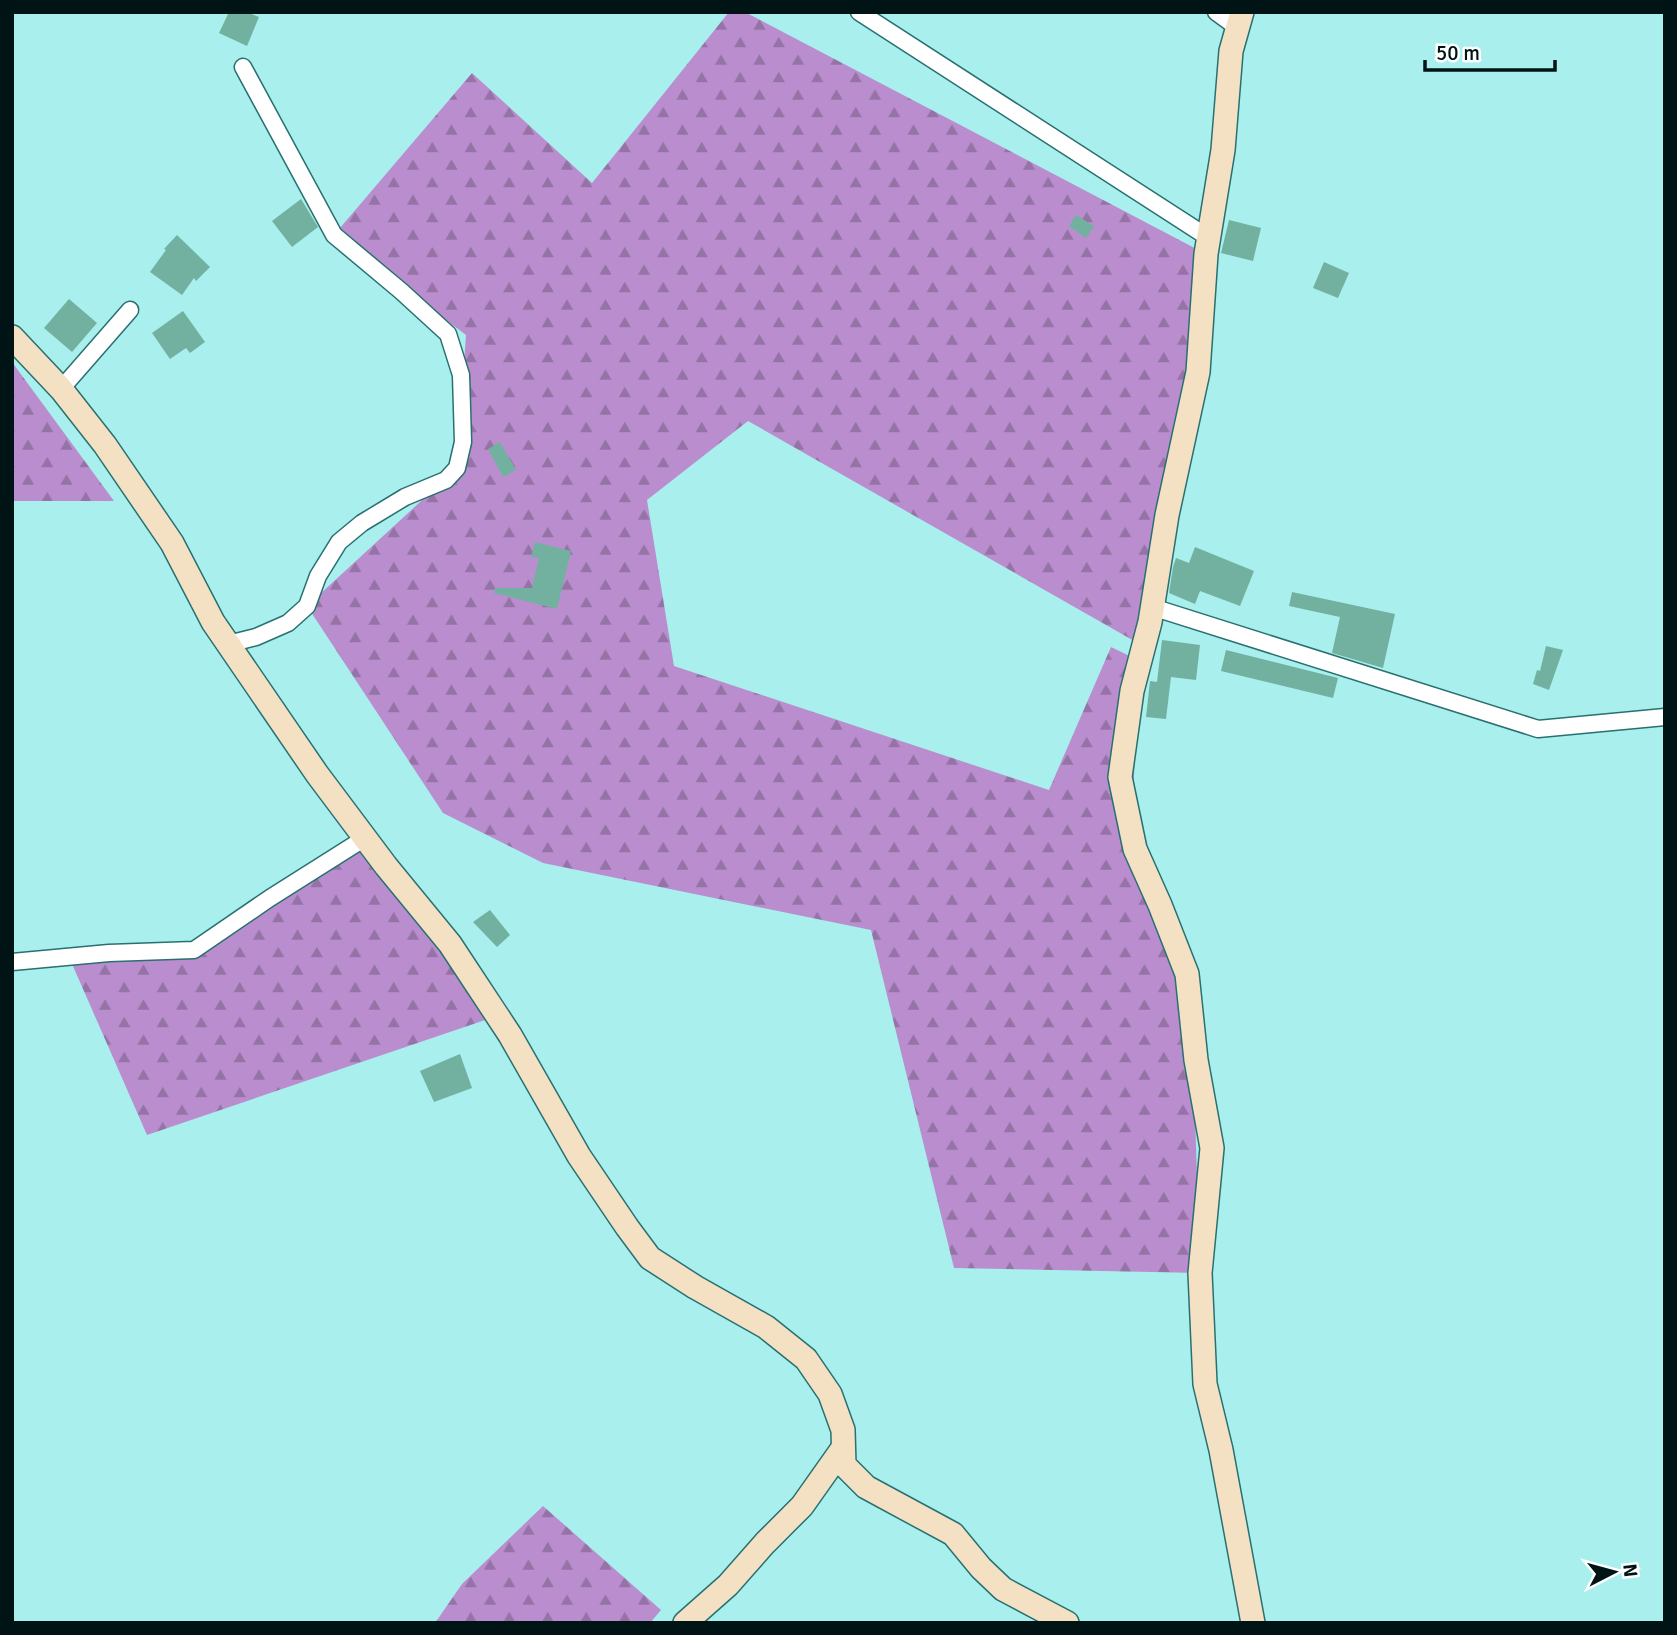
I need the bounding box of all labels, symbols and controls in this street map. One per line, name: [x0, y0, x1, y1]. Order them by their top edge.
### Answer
scale bar: [1425, 28, 1554, 72]
text: 50 m: [1436, 40, 1480, 66]
north arrow: [1579, 1537, 1649, 1607]
text: N: [1617, 1563, 1643, 1578]

